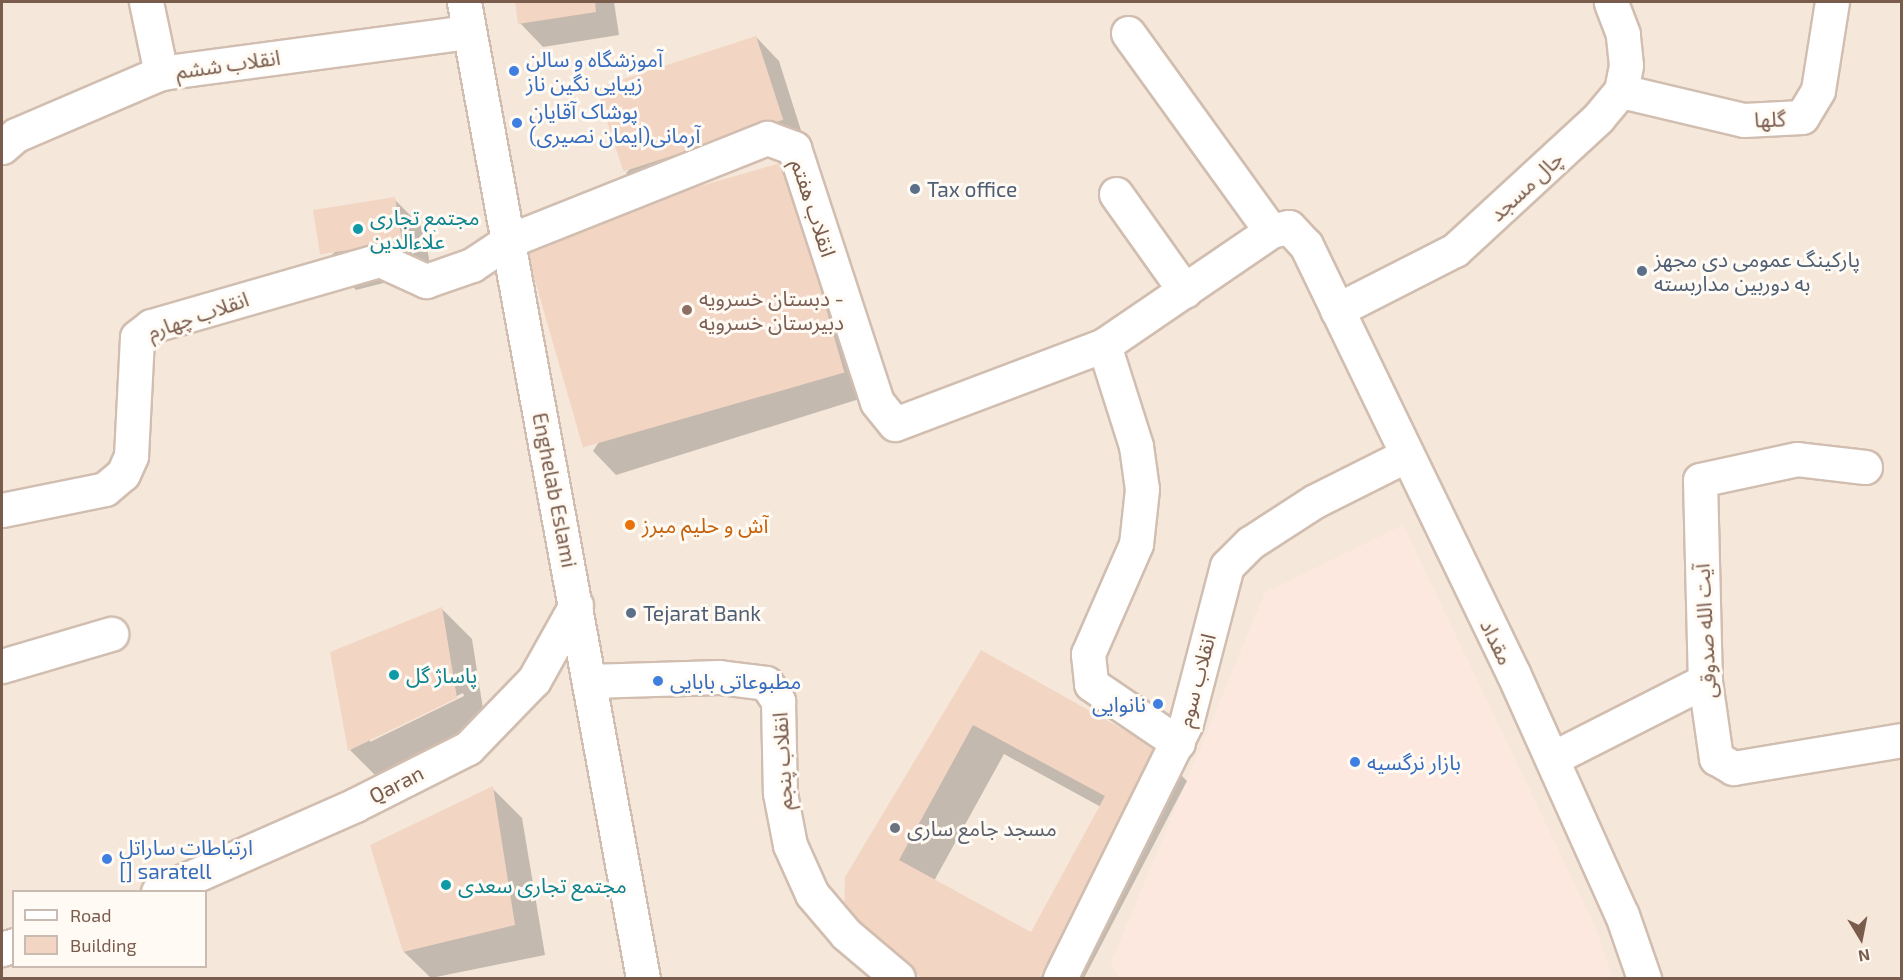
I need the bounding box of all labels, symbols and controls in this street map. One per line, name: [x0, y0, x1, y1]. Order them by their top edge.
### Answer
street label: انقلاب ششم: [174, 44, 282, 84]
place label: آموزشگاه و سالن زیبایی نگین ناز: [526, 46, 663, 96]
marker: آموزشگاه و سالن زیبایی نگین ناز: [507, 64, 521, 78]
place label: پوشاک آقایان آرمانی(ایمان نصیری): [529, 98, 700, 148]
street label: گلها: [1754, 106, 1786, 132]
marker: پوشاک آقایان آرمانی(ایمان نصیری): [510, 116, 524, 130]
street label: چال مسجد: [1484, 146, 1568, 226]
street label: انقلاب هفتم: [786, 156, 842, 260]
place label: Tax office: [927, 176, 1017, 202]
marker: Tax office: [908, 182, 922, 196]
place label: مجتمع تجاری علاءالدین: [370, 204, 480, 254]
marker: مجتمع تجاری علاءالدین: [351, 222, 365, 236]
place label: پارکینگ عمومی دی مجهز به دوربین مداربسته: [1654, 246, 1860, 296]
marker: پارکینگ عمومی دی مجهز به دوربین مداربسته: [1635, 264, 1649, 278]
place label: دبستان خسرویه - دبیرستان خسرویه: [699, 285, 844, 335]
street label: انقلاب چهارم: [144, 286, 252, 344]
marker: دبستان خسرویه - دبیرستان خسرویه: [680, 303, 694, 317]
street label: Enghelab Eslami: [528, 410, 582, 570]
place label: آش و حلیم مبرز: [642, 512, 768, 538]
marker: آش و حلیم مبرز: [623, 518, 637, 532]
street label: آیت الله صدوقی: [1689, 563, 1721, 699]
place label: Tejarat Bank: [643, 600, 761, 626]
marker: Tejarat Bank: [624, 606, 638, 620]
street label: مقداد: [1475, 615, 1519, 669]
street label: انقلاب سوم: [1171, 631, 1221, 729]
place label: پاساژ گل: [406, 662, 477, 688]
marker: پاساژ گل: [387, 668, 401, 682]
place label: مطبوعاتی بابایی: [670, 668, 801, 694]
marker: مطبوعاتی بابایی: [651, 674, 665, 688]
place label: نانوایی: [1092, 691, 1146, 717]
marker: نانوایی: [1151, 697, 1165, 711]
street label: انقلاب پنجم: [767, 711, 797, 811]
place label: بازار نرگسیه: [1367, 749, 1461, 775]
marker: بازار نرگسیه: [1348, 755, 1362, 769]
street label: Qaran: [365, 760, 427, 808]
place label: مسجد جامع ساری: [907, 815, 1057, 841]
marker: مسجد جامع ساری: [888, 821, 902, 835]
place label: ارتباطات ساراتل [] saratell: [119, 834, 253, 884]
marker: ارتباطات ساراتل [] saratell: [100, 852, 114, 866]
place label: مجتمع تجاری سعدی: [458, 872, 627, 898]
marker: مجتمع تجاری سعدی: [439, 878, 453, 892]
legend: [12, 890, 207, 968]
text: Road: [70, 904, 111, 926]
north arrow: [1831, 908, 1891, 968]
text: Building: [70, 934, 137, 956]
text: N: [1857, 946, 1872, 967]

